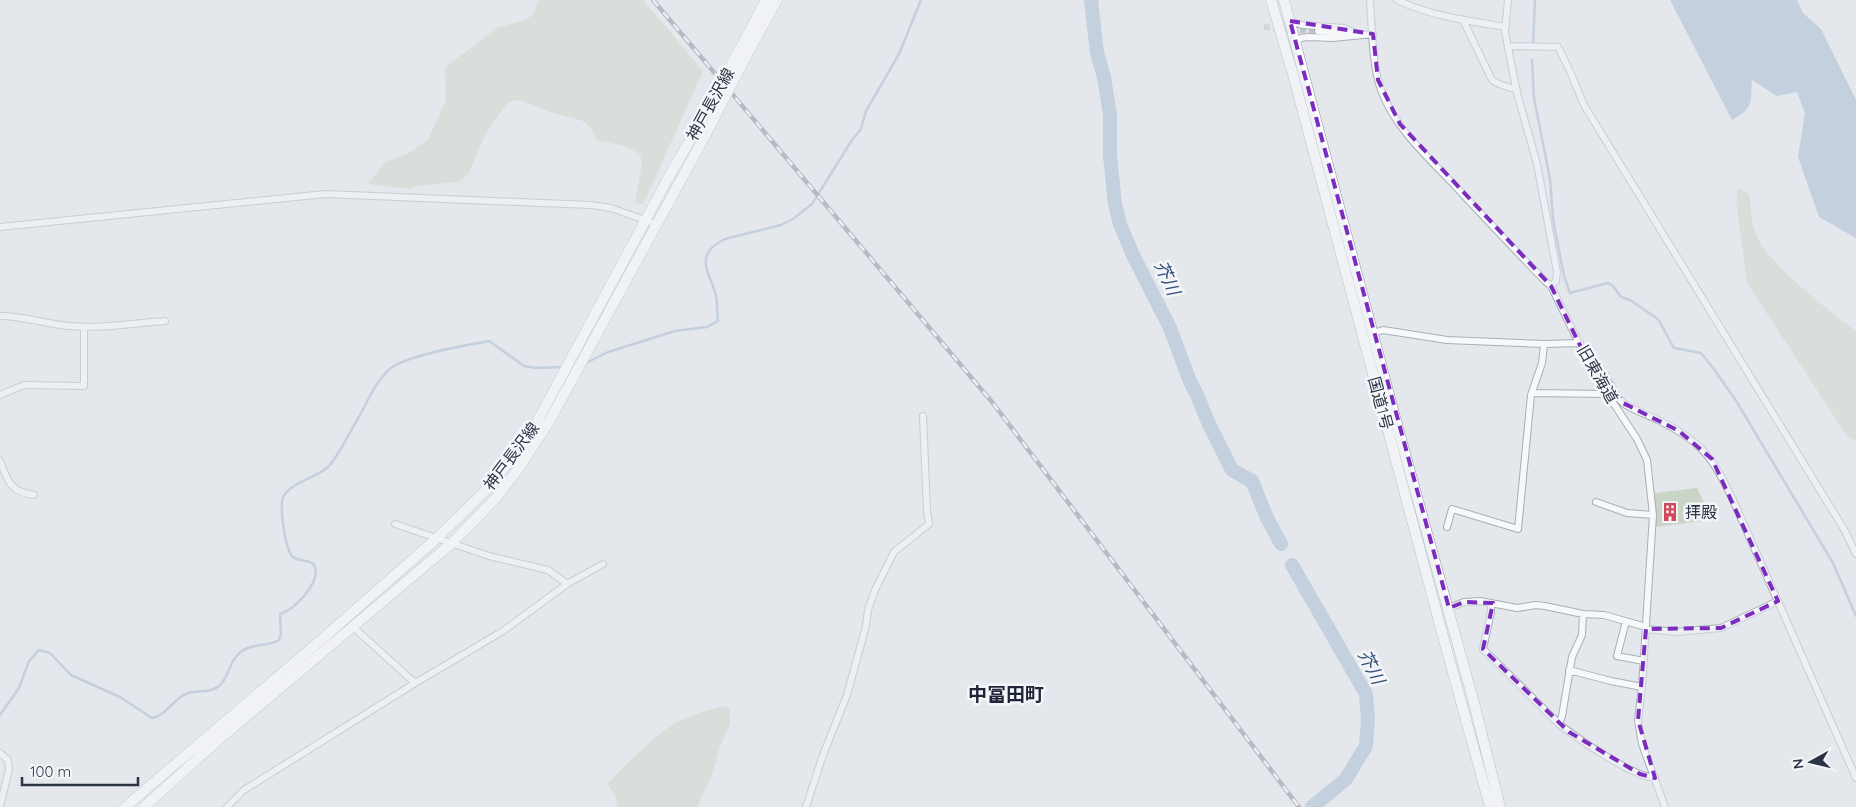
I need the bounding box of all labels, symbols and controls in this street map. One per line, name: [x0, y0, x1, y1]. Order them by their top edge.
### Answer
street label: 神戸長沢線: [682, 64, 738, 144]
water label: 芥川: [1149, 257, 1186, 301]
street label: 旧東海道: [1573, 341, 1623, 407]
street label: 国道1号: [1364, 374, 1398, 432]
street label: 神戸長沢線: [479, 418, 543, 494]
building icon: 拝殿: [1659, 501, 1681, 523]
place label: 拝殿: [1685, 502, 1717, 522]
water label: 芥川: [1353, 646, 1391, 690]
district label: 中冨田町: [968, 682, 1044, 706]
north arrow: [1786, 737, 1836, 787]
scale bar: [22, 754, 139, 786]
text: N: [1788, 757, 1808, 770]
text: 100 m: [30, 762, 71, 781]

